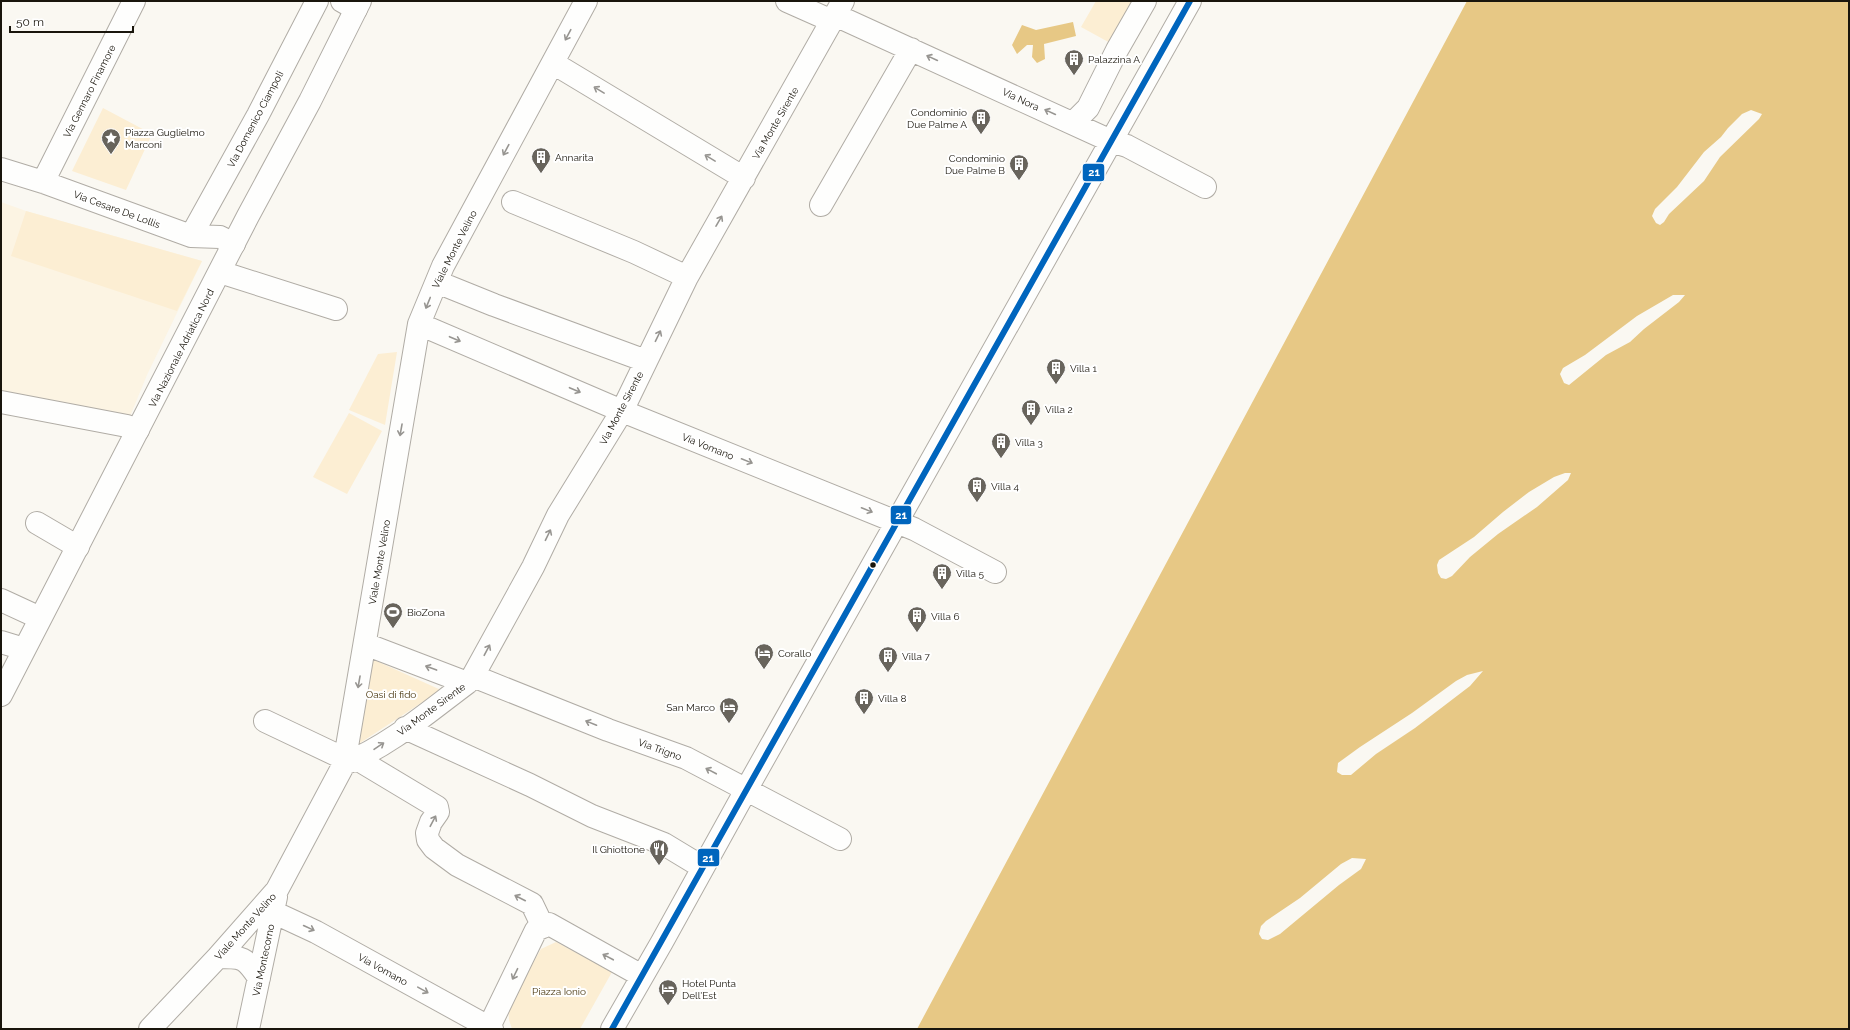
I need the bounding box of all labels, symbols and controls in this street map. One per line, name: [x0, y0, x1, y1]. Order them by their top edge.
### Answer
scale bar: [10, 8, 133, 34]
text: 50 m: [16, 15, 44, 29]
one-way arrow: [563, 29, 571, 41]
street label: Via Gennaro Finamore: [61, 43, 118, 139]
building icon: Palazzina A: [1063, 48, 1085, 76]
one-way arrow: [927, 54, 939, 61]
place label: Palazzina A: [1088, 54, 1140, 65]
street label: Via Domenico Ciampoli: [225, 69, 286, 169]
street label: Via Monte Sirente: [750, 85, 801, 161]
one-way arrow: [593, 86, 605, 94]
street label: Via Nora: [1001, 86, 1041, 113]
place label: Condominio Due Palme A: [907, 107, 967, 130]
building icon: Condominio Due Palme A: [970, 107, 992, 135]
one-way arrow: [1045, 108, 1057, 116]
place icon: Piazza Guglielmo Marconi: [100, 127, 122, 155]
place label: Piazza Guglielmo Marconi: [125, 127, 205, 150]
one-way arrow: [502, 144, 509, 156]
building icon: Annarita: [530, 146, 552, 174]
place label: Annarita: [555, 152, 593, 163]
one-way arrow: [704, 153, 716, 161]
place label: Condominio Due Palme B: [945, 153, 1005, 176]
building icon: Condominio Due Palme B: [1008, 153, 1030, 181]
line badge: 21: [1082, 163, 1105, 182]
text: 21: [1088, 166, 1100, 179]
street label: Via Cesare De Lollis: [72, 189, 162, 230]
street label: Viale Monte Velino: [430, 208, 479, 290]
one-way arrow: [716, 215, 724, 227]
street label: Via Nazionale Adriatica Nord: [147, 287, 216, 409]
one-way arrow: [423, 297, 431, 309]
one-way arrow: [655, 330, 662, 342]
one-way arrow: [449, 336, 461, 343]
building icon: Villa 1: [1045, 357, 1067, 385]
place label: Villa 1: [1070, 363, 1097, 374]
street label: Via Monte Sirente: [597, 370, 645, 447]
one-way arrow: [568, 387, 580, 395]
building icon: Villa 2: [1020, 398, 1042, 426]
place label: Villa 2: [1045, 404, 1073, 415]
one-way arrow: [397, 423, 405, 436]
street label: Via Vomano: [680, 431, 735, 462]
building icon: Villa 3: [990, 431, 1012, 459]
place label: Villa 3: [1015, 437, 1043, 448]
one-way arrow: [740, 458, 752, 465]
building icon: Villa 4: [966, 475, 988, 503]
place label: Villa 4: [991, 481, 1019, 492]
line badge: 21: [890, 505, 912, 525]
one-way arrow: [861, 506, 873, 514]
text: 21: [895, 509, 907, 522]
street label: Viale Monte Velino: [367, 519, 392, 605]
one-way arrow: [545, 530, 552, 542]
unlabelled marker: [868, 560, 878, 570]
building icon: Villa 5: [931, 562, 953, 590]
place label: Villa 5: [956, 568, 984, 579]
sports icon: BioZona: [382, 601, 404, 629]
building icon: Villa 6: [906, 605, 928, 633]
place label: BioZona: [407, 607, 445, 618]
place label: Villa 6: [931, 611, 959, 622]
hotel icon: Corallo: [753, 642, 775, 670]
one-way arrow: [484, 644, 491, 656]
building icon: Villa 7: [877, 645, 899, 673]
place label: Corallo: [778, 648, 811, 659]
place label: Villa 7: [902, 651, 930, 662]
one-way arrow: [425, 663, 437, 671]
one-way arrow: [355, 675, 363, 688]
street label: Via Monte Sirente: [395, 681, 468, 738]
building icon: Villa 8: [853, 687, 875, 715]
park label: Oasi di fido: [366, 689, 416, 700]
place label: Villa 8: [878, 693, 906, 704]
hotel icon: San Marco: [718, 696, 740, 724]
place label: San Marco: [666, 702, 715, 713]
one-way arrow: [585, 719, 597, 727]
street label: Via Trigno: [637, 737, 683, 762]
one-way arrow: [373, 742, 384, 750]
one-way arrow: [705, 767, 717, 775]
one-way arrow: [429, 815, 437, 827]
restaurant icon: Il Ghiottone: [648, 838, 670, 866]
place label: Il Ghiottone: [592, 844, 645, 855]
line badge: 21: [697, 848, 720, 867]
text: 21: [702, 852, 714, 865]
street label: Viale Monte Velino: [213, 891, 278, 962]
one-way arrow: [514, 894, 526, 901]
street label: Via Montecorno: [250, 923, 276, 997]
one-way arrow: [302, 925, 314, 932]
street label: Via Vomano: [356, 951, 410, 988]
one-way arrow: [603, 952, 615, 960]
one-way arrow: [511, 967, 518, 979]
hotel icon: Hotel Punta Dell'Est: [657, 978, 679, 1006]
place label: Hotel Punta Dell'Est: [682, 978, 736, 1001]
park label: Piazza Ionio: [532, 986, 586, 997]
one-way arrow: [416, 987, 428, 995]

